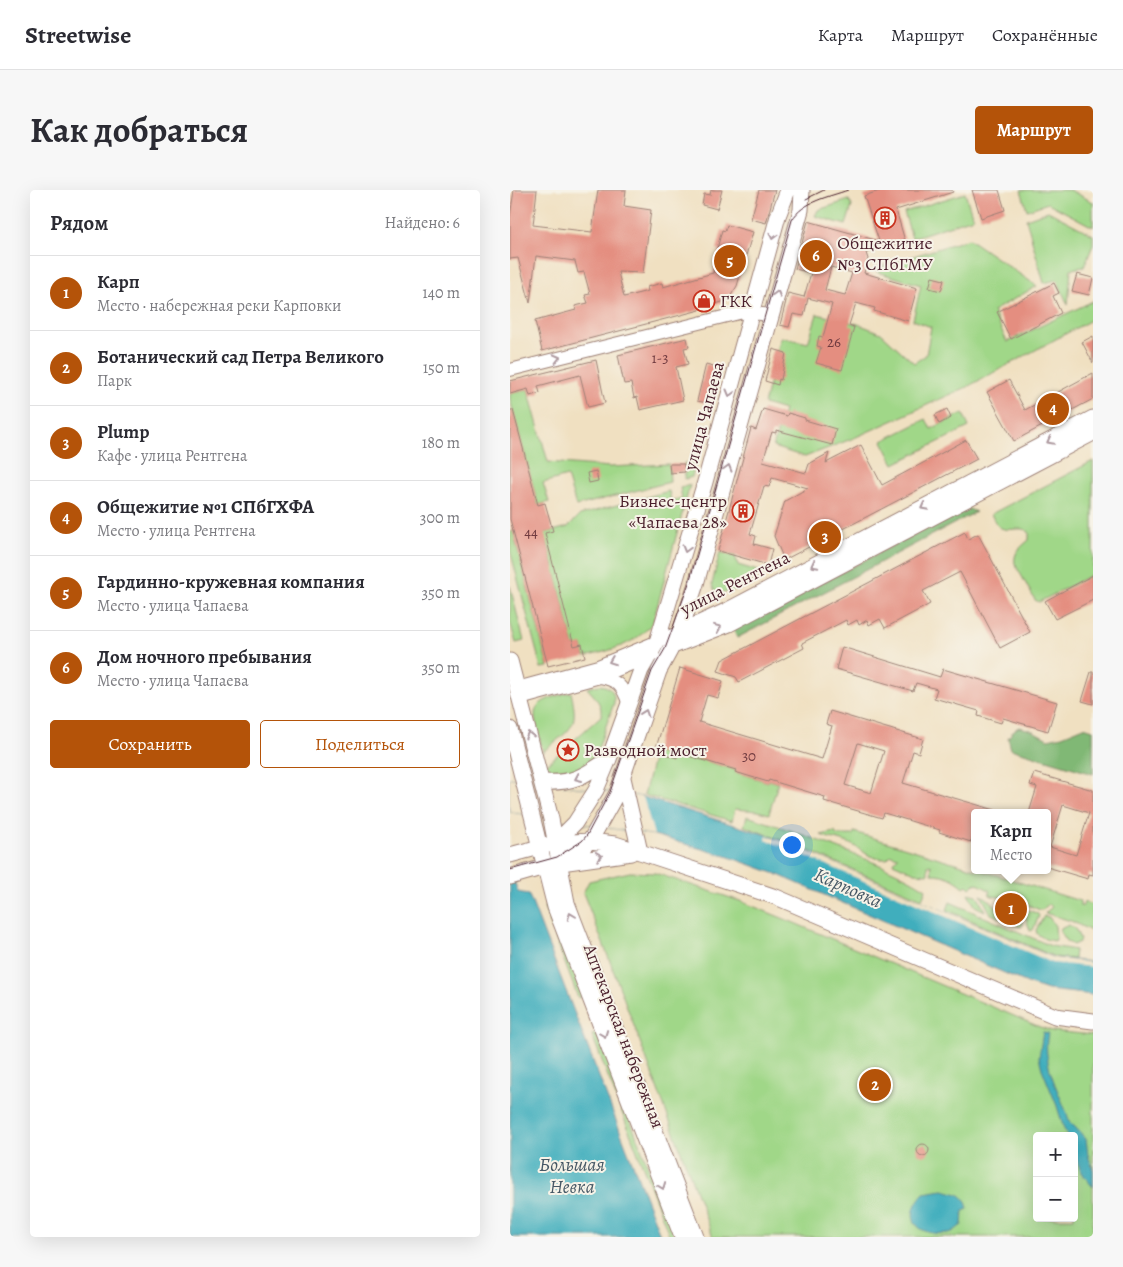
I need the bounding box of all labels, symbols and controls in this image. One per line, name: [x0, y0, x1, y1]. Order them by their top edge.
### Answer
text: Streetwise: [25, 19, 131, 51]
text: Карта: [818, 23, 863, 47]
text: Маршрут: [891, 23, 964, 47]
text: Сохранённые: [992, 23, 1098, 47]
text: Как добраться: [30, 106, 248, 154]
button: Маршрут: [975, 106, 1093, 154]
building icon: Общежитие №3 СПбГМУ: [873, 206, 897, 230]
text: Рядом: [50, 209, 108, 237]
text: Найдено: 6: [385, 212, 460, 234]
place label: Общежитие №3 СПбГМУ: [837, 231, 934, 276]
one-way arrow: [768, 232, 779, 241]
pin: 6: [800, 237, 832, 275]
pin: 5: [714, 242, 746, 280]
text: Карп: [97, 269, 140, 295]
text: 1: [63, 282, 69, 304]
text: 140 m: [422, 282, 460, 304]
shop icon: ГКК: [692, 289, 716, 313]
place label: ГКК: [720, 289, 752, 313]
one-way arrow: [771, 290, 782, 299]
text: Место · набережная реки Карповки: [97, 295, 341, 317]
house number: 26: [827, 332, 841, 352]
text: Ботанический сад Петра Великого: [97, 344, 384, 370]
house number: 1-3: [651, 348, 669, 368]
one-way arrow: [553, 353, 562, 364]
text: 2: [62, 357, 70, 379]
text: 150 m: [423, 357, 460, 379]
street label: улица Чапаева: [678, 358, 730, 474]
text: Парк: [97, 370, 132, 392]
one-way arrow: [725, 388, 736, 397]
pin: 4: [1037, 390, 1069, 428]
text: Plump: [97, 419, 149, 445]
text: 3: [63, 432, 69, 454]
text: 180 m: [422, 432, 460, 454]
one-way arrow: [1046, 435, 1055, 445]
text: Кафе · улица Рентгена: [97, 445, 247, 467]
one-way arrow: [723, 464, 733, 472]
place label: Бизнес-центр «Чапаева 28»: [619, 489, 727, 534]
text: Общежитие №1 СПбГХФА: [97, 494, 314, 520]
building icon: Бизнес-центр «Чапаева 28»: [731, 499, 755, 523]
one-way arrow: [920, 501, 929, 511]
text: 4: [62, 507, 70, 529]
text: 300 m: [420, 507, 460, 529]
pin: 3: [809, 518, 841, 556]
text: Место · улица Рентгена: [97, 520, 256, 542]
house number: 44: [524, 522, 538, 542]
street label: улица Рентгена: [675, 545, 794, 621]
one-way arrow: [681, 545, 691, 553]
one-way arrow: [810, 559, 819, 569]
text: Гардинно-кружевная компания: [97, 569, 365, 595]
text: 5: [63, 582, 69, 604]
text: 350 m: [421, 582, 460, 604]
text: Место · улица Чапаева: [97, 595, 249, 617]
one-way arrow: [713, 624, 722, 634]
text: Дом ночного пребывания: [97, 644, 312, 670]
one-way arrow: [608, 655, 617, 665]
text: 6: [62, 657, 70, 679]
text: 350 m: [421, 657, 460, 679]
text: Место · улица Чапаева: [97, 670, 249, 692]
one-way arrow: [639, 710, 649, 718]
button: Сохранить: [50, 720, 250, 768]
button: Поделиться: [260, 720, 460, 768]
one-way arrow: [524, 731, 535, 740]
place icon: Разводной мост: [556, 738, 580, 762]
place label: Разводной мост: [584, 738, 707, 762]
house number: 30: [742, 746, 756, 766]
one-way arrow: [574, 771, 583, 782]
popup: [971, 809, 1051, 874]
text: Карп: [990, 818, 1032, 844]
your location: [779, 832, 805, 858]
text: Место: [990, 844, 1032, 866]
one-way arrow: [595, 852, 604, 862]
water label: Карповка: [810, 862, 886, 914]
pin: 1: [995, 890, 1027, 928]
one-way arrow: [567, 912, 577, 920]
street label: Аптекарская набережная: [577, 940, 670, 1132]
one-way arrow: [597, 1029, 608, 1038]
pin: 2: [859, 1066, 891, 1104]
map controls: [1033, 1132, 1078, 1222]
button: +: [1033, 1132, 1078, 1177]
water label: Большая Невка: [539, 1152, 605, 1200]
button: −: [1033, 1177, 1078, 1222]
one-way arrow: [656, 1181, 666, 1190]

